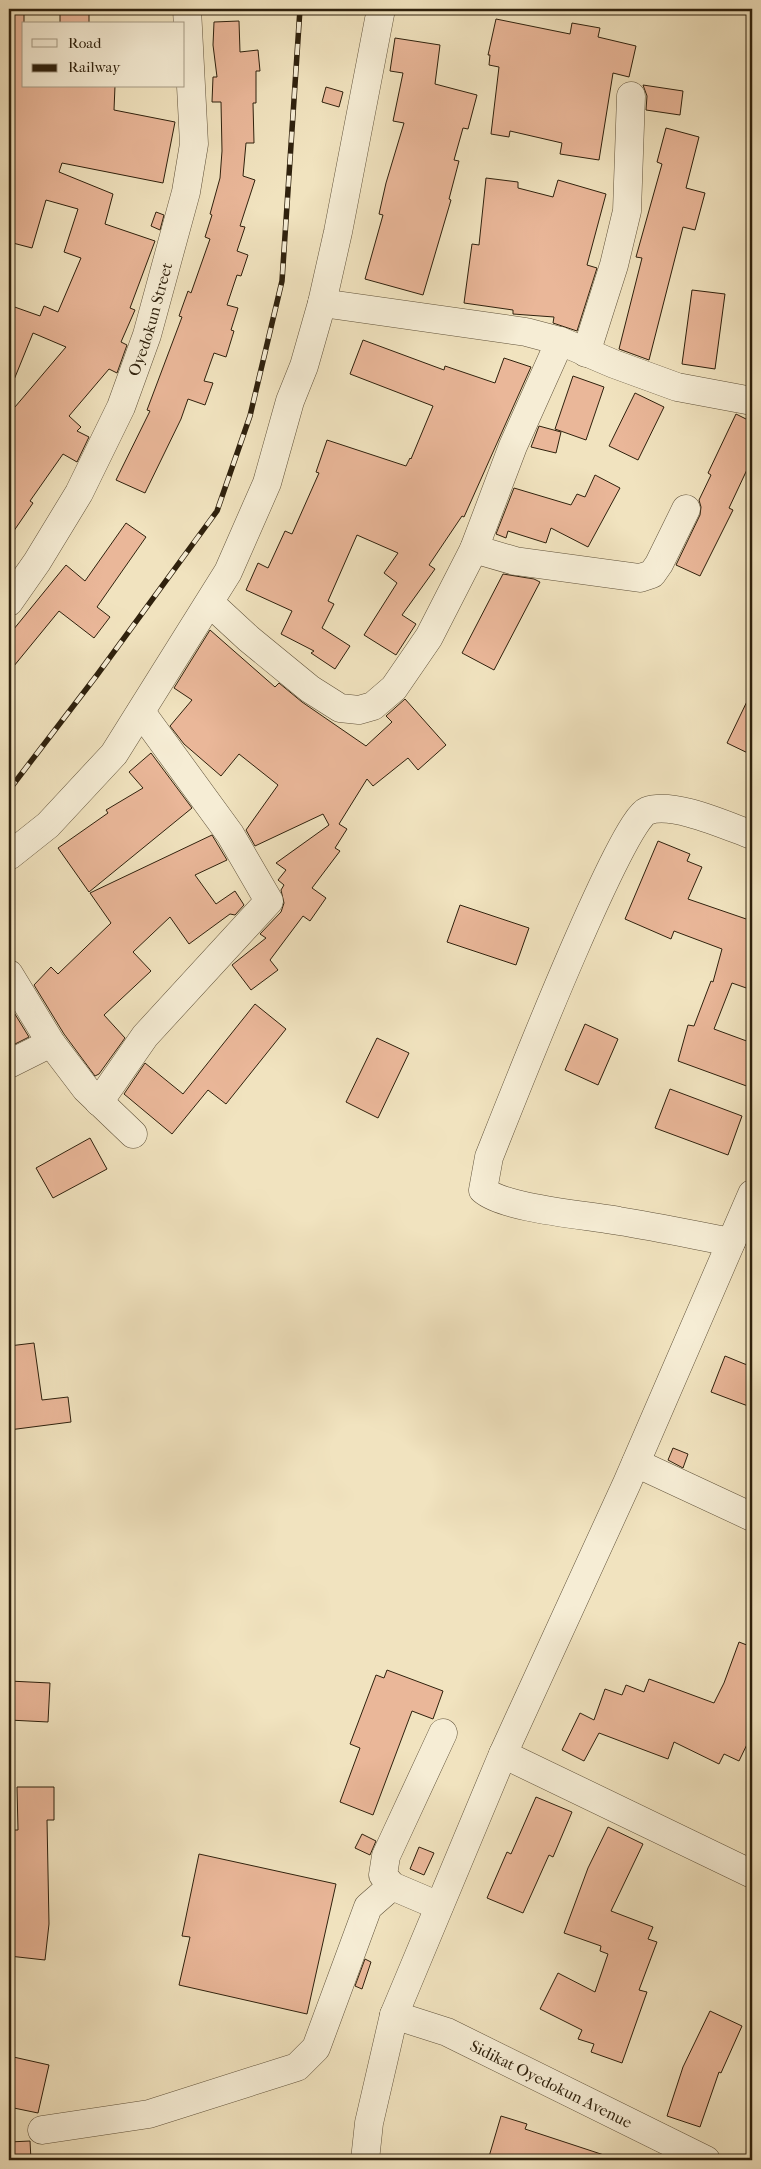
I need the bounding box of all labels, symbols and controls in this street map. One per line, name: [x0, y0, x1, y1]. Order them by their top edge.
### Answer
legend: [22, 22, 185, 88]
text: Road: [68, 34, 102, 52]
text: Railway: [68, 58, 121, 76]
street label: Oyedokun Street: [124, 260, 176, 378]
street label: Sidikat Oyedokun Avenue: [467, 2036, 635, 2132]

